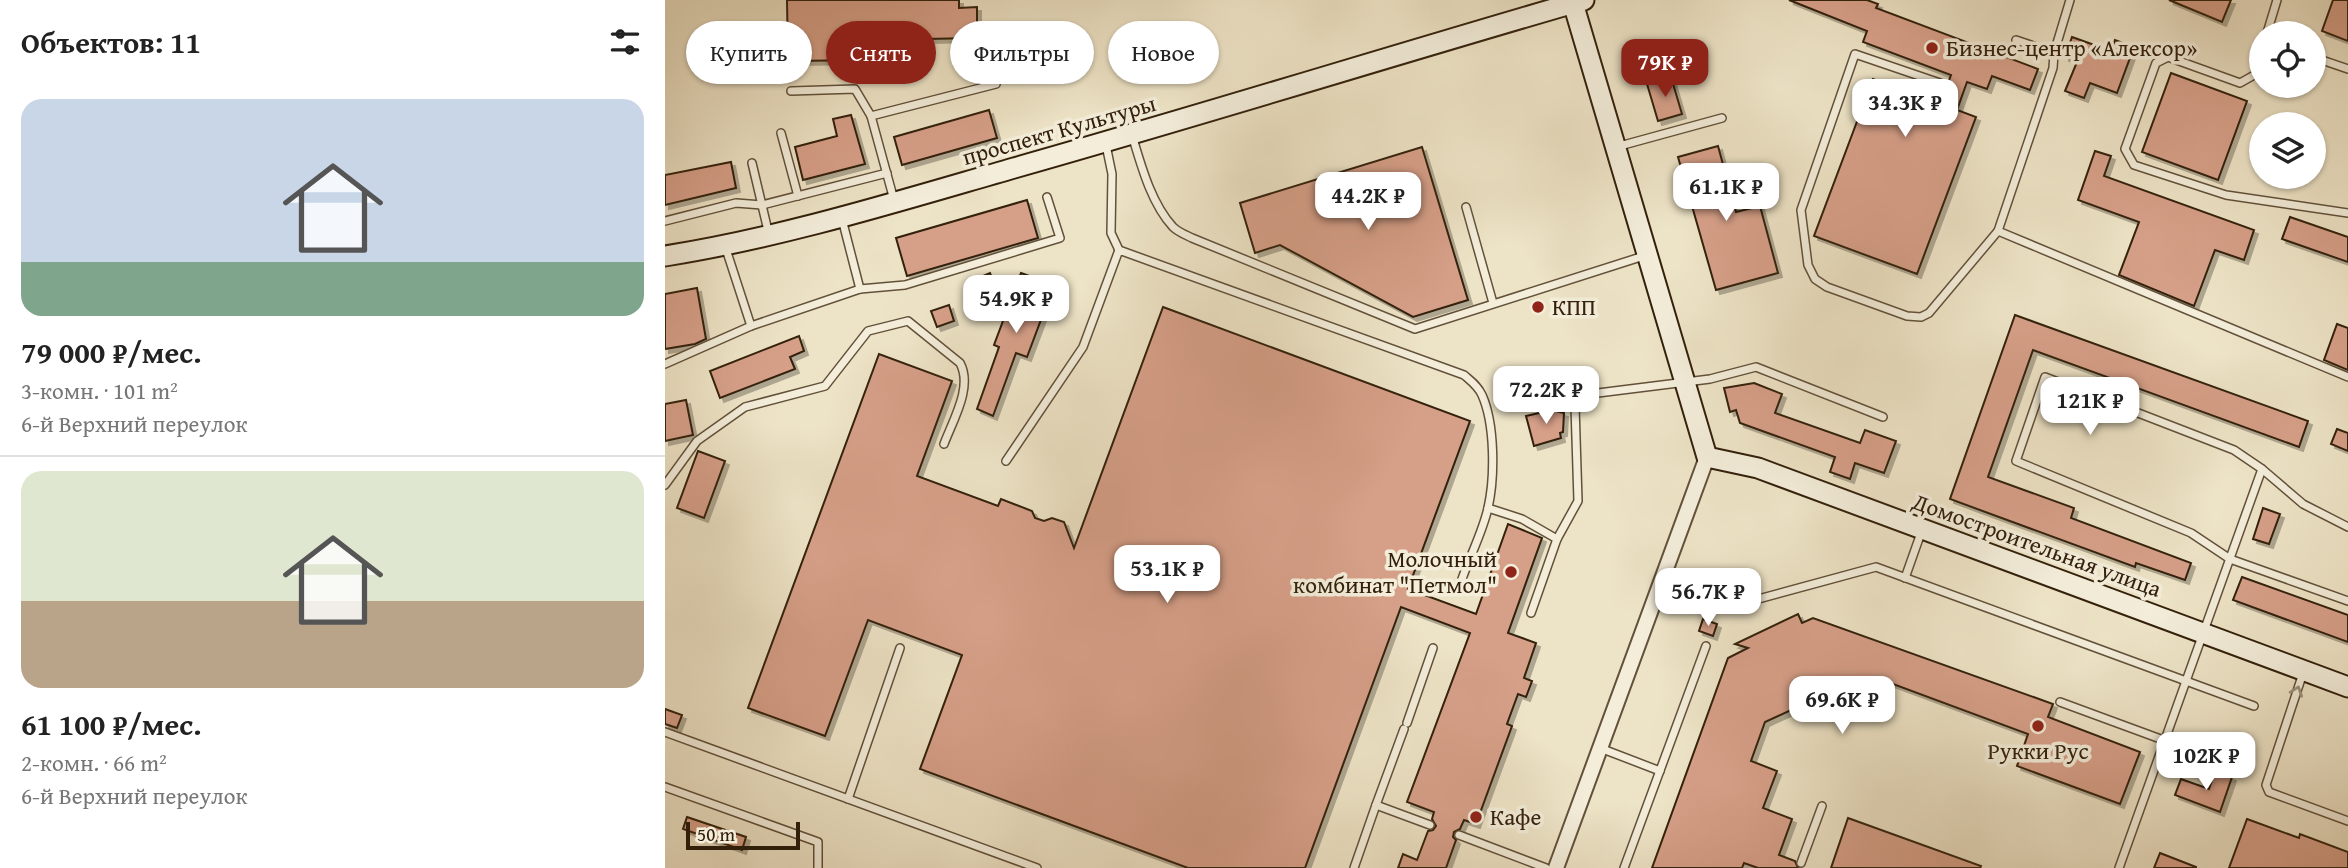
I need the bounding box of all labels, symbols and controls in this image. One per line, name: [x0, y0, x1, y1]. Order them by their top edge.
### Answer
text: Объектов: 11: [21, 20, 201, 64]
chip: Купить: [686, 21, 812, 84]
chip: Снять: [826, 21, 936, 84]
chip: Фильтры: [950, 21, 1094, 84]
chip: Новое: [1108, 21, 1219, 84]
map controls: [2249, 21, 2326, 189]
button: locate: [2249, 21, 2326, 98]
icon: filters: [606, 23, 644, 61]
place label: Бизнес-центр «Алексор»: [1946, 31, 2197, 64]
pin: 79K ₽: [1616, 40, 1714, 99]
marker: Бизнес-центр «Алексор»: [1924, 40, 1940, 56]
text: 79K ₽: [1637, 45, 1693, 78]
pin: 34.3K ₽: [1840, 80, 1970, 139]
text: 34.3K ₽: [1868, 85, 1942, 118]
street label: проспект Культуры: [958, 86, 1160, 173]
button: layers: [2249, 112, 2326, 189]
icon: home: [270, 145, 396, 271]
pin: 61.1K ₽: [1661, 164, 1791, 223]
text: 61.1K ₽: [1689, 169, 1763, 202]
pin: 44.2K ₽: [1303, 173, 1433, 232]
text: 44.2K ₽: [1331, 178, 1405, 211]
pin: 54.9K ₽: [951, 276, 1081, 335]
text: 54.9K ₽: [979, 281, 1053, 314]
place label: КПП: [1552, 290, 1596, 323]
marker: КПП: [1530, 299, 1546, 315]
text: 79 000 ₽/мес.: [21, 330, 202, 374]
pin: 72.2K ₽: [1481, 366, 1611, 426]
text: 72.2K ₽: [1509, 372, 1583, 405]
text: 3-комн. · 101 m²: [21, 374, 178, 407]
pin: 121K ₽: [2033, 378, 2147, 437]
text: 121K ₽: [2056, 383, 2124, 416]
text: 6-й Верхний переулок: [21, 407, 248, 440]
street label: Домостроительная улица: [1907, 484, 2166, 605]
icon: home: [270, 517, 396, 643]
place label: Молочный комбинат "Петмол": [1293, 542, 1497, 601]
pin: 53.1K ₽: [1102, 546, 1232, 605]
text: 53.1K ₽: [1130, 551, 1204, 584]
marker: Молочный комбинат "Петмол": [1503, 564, 1519, 580]
pin: 56.7K ₽: [1643, 568, 1773, 628]
text: 56.7K ₽: [1671, 574, 1745, 607]
pin: 69.6K ₽: [1777, 676, 1907, 736]
text: 69.6K ₽: [1805, 682, 1879, 715]
one-way arrow: [2289, 685, 2303, 698]
text: 61 100 ₽/мес.: [21, 702, 202, 746]
marker: Рукки Рус: [2030, 718, 2046, 734]
pin: 102K ₽: [2149, 732, 2263, 792]
place label: Рукки Рус: [1987, 734, 2089, 767]
text: 102K ₽: [2172, 738, 2240, 771]
text: 2-комн. · 66 m²: [21, 746, 167, 779]
text: 6-й Верхний переулок: [21, 779, 248, 812]
place label: Кафе: [1490, 800, 1541, 833]
marker: Кафе: [1468, 809, 1484, 825]
scale bar: [686, 819, 800, 851]
text: 50 m: [697, 820, 735, 848]

